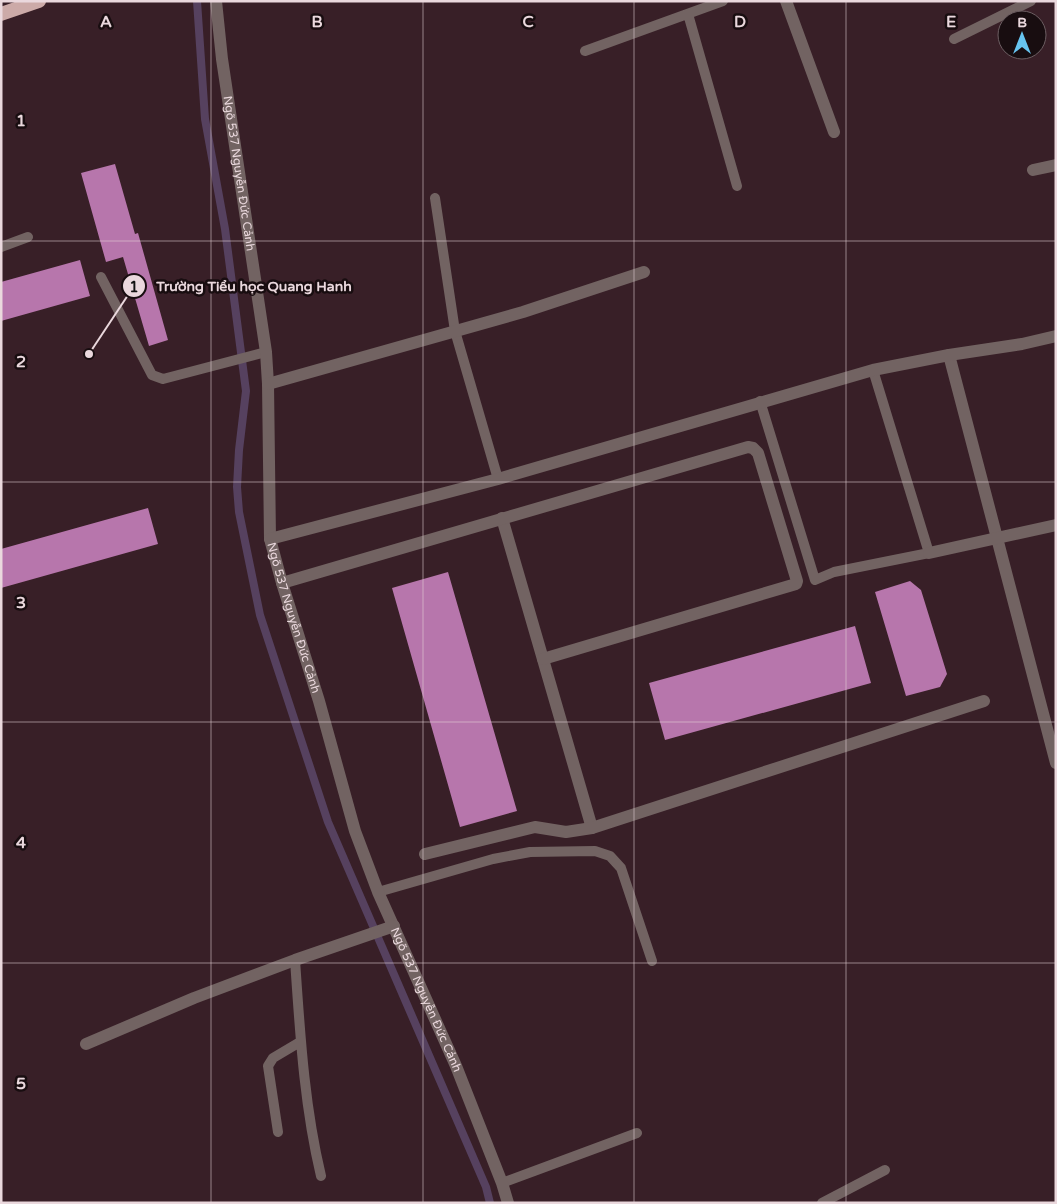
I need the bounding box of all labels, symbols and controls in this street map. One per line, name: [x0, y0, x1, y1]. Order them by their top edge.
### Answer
north arrow: [997, 10, 1047, 60]
text: A: [100, 12, 112, 32]
text: B: [311, 12, 323, 32]
text: C: [522, 12, 534, 32]
text: D: [734, 12, 746, 32]
text: E: [946, 12, 956, 32]
text: B: [1017, 14, 1027, 31]
street label: Ngõ 537 Nguyễn Đức Cảnh: [221, 95, 258, 252]
text: 1: [16, 111, 26, 131]
callout: Trường Tiểu học Quang Hanh: [121, 272, 362, 301]
text: 1: [129, 278, 139, 296]
text: Trường Tiểu học Quang Hanh: [155, 278, 352, 295]
text: 2: [16, 352, 26, 372]
street label: Ngõ 537 Nguyễn Đức Cảnh: [264, 541, 323, 695]
text: 3: [16, 593, 26, 613]
text: 4: [16, 833, 26, 853]
street label: Ngõ 537 Nguyễn Đức Cảnh: [388, 925, 465, 1074]
text: 5: [16, 1074, 26, 1094]

